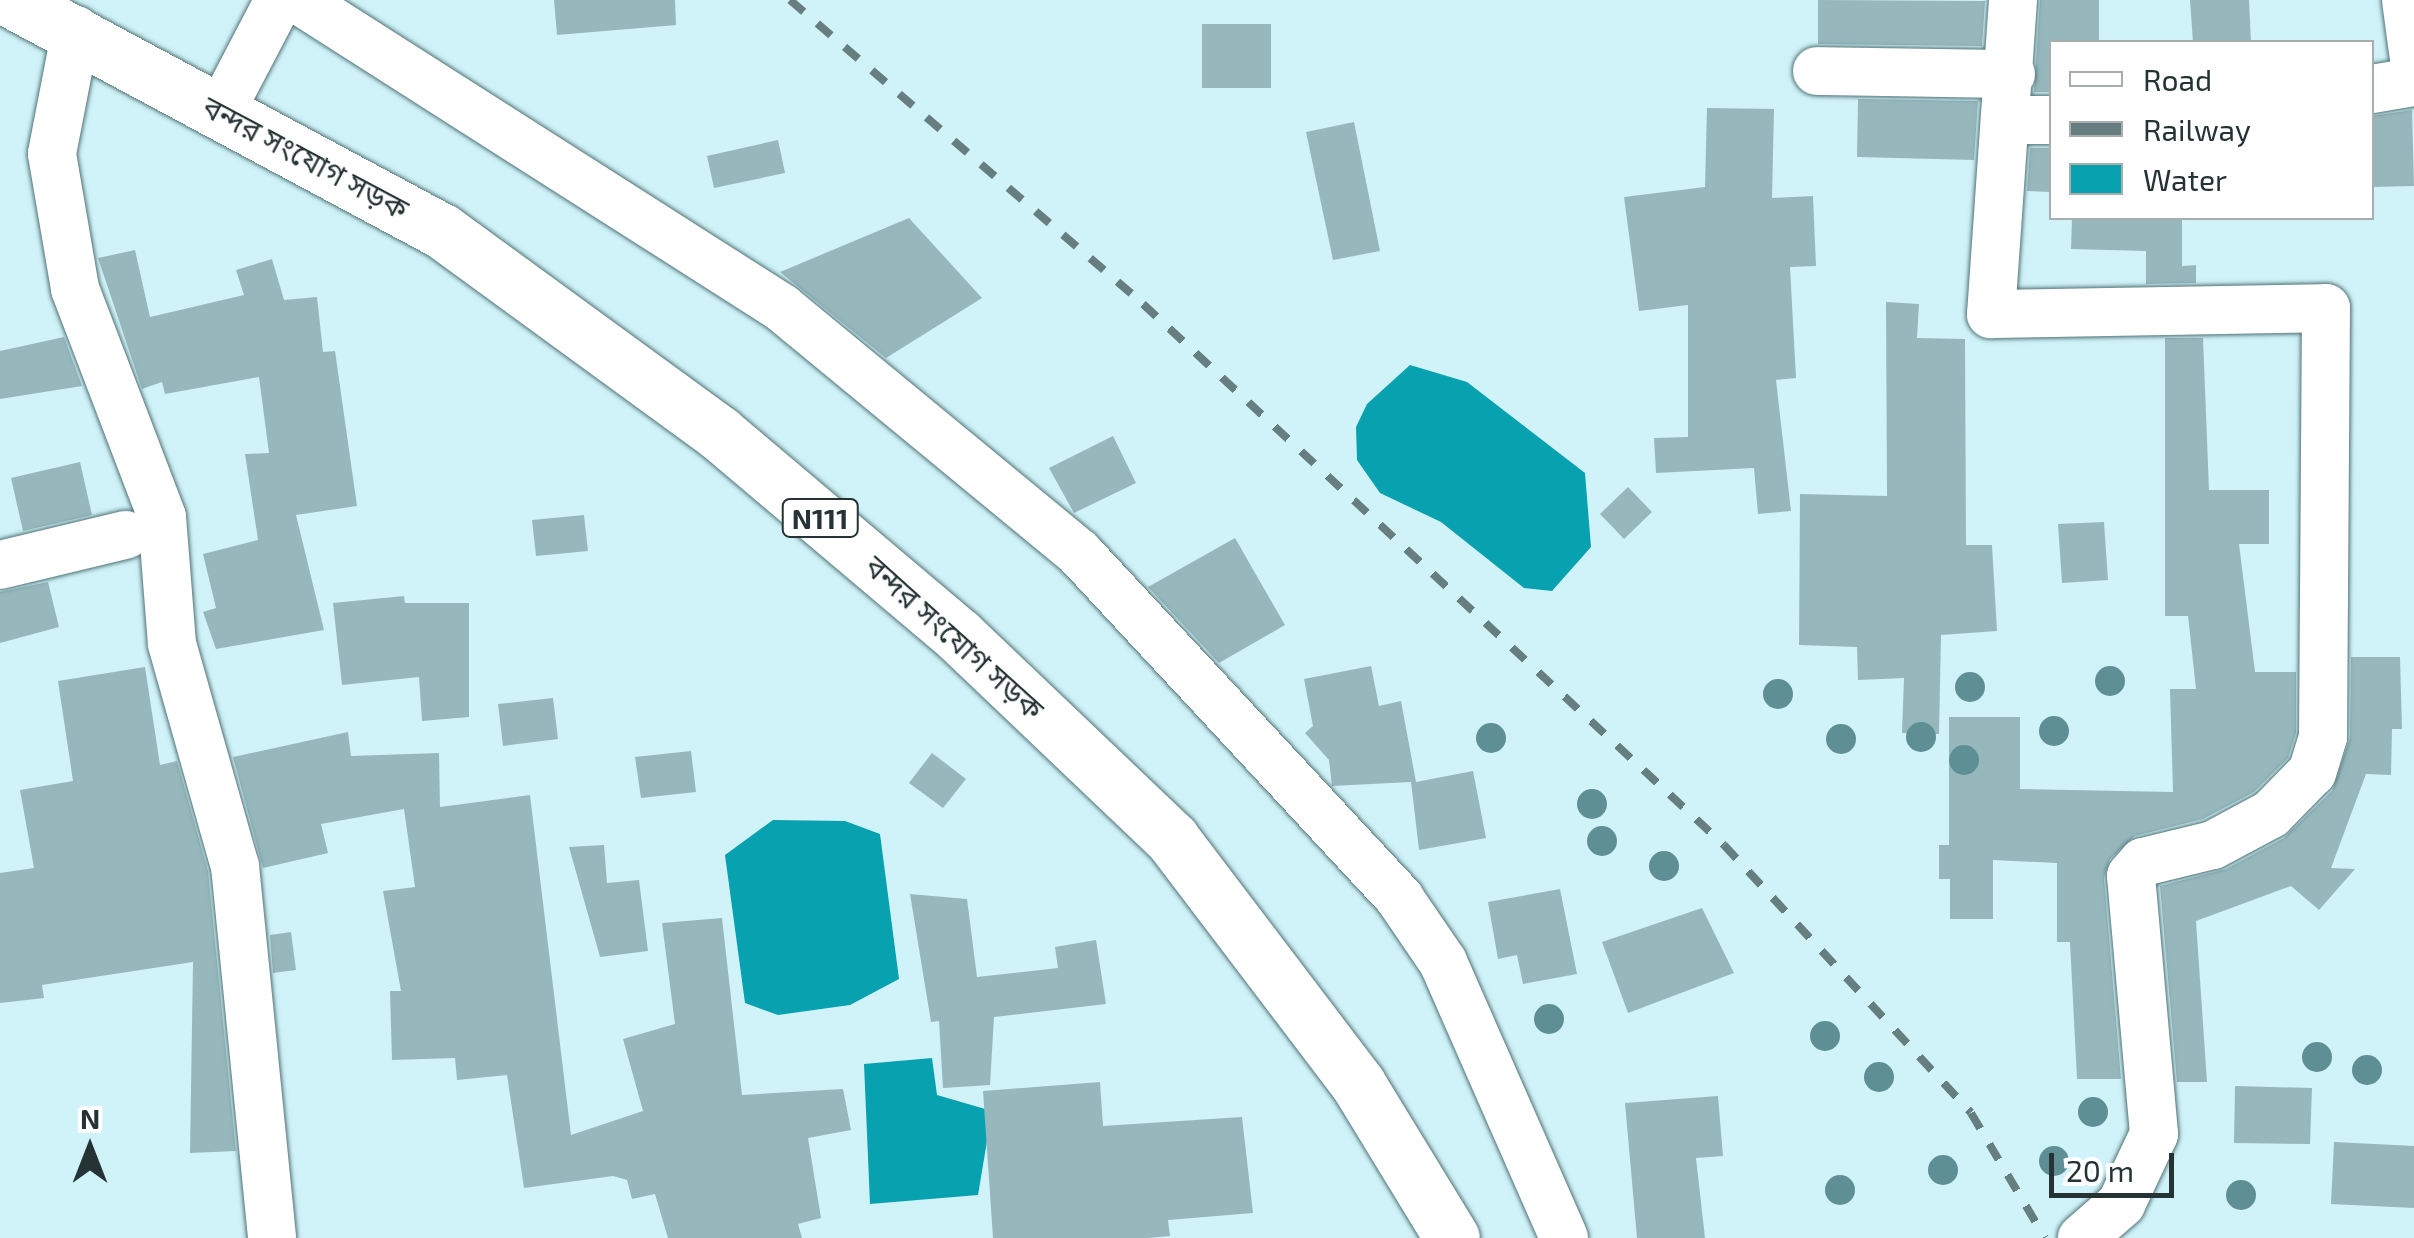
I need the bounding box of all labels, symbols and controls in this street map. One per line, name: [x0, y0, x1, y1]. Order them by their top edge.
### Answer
legend: [2049, 40, 2374, 220]
text: Road: [2143, 61, 2212, 97]
street label: বন্দর সংযোগ সড়ক: [197, 88, 415, 226]
text: Railway: [2143, 111, 2251, 147]
text: Water: [2143, 161, 2227, 197]
road number: N111: [780, 495, 860, 541]
street label: বন্দর সংযোগ সড়ক: [858, 547, 1052, 727]
north arrow: [40, 1098, 140, 1198]
text: N: [80, 1101, 100, 1135]
scale bar: [2054, 1133, 2179, 1195]
text: 20 m: [2066, 1152, 2134, 1188]

